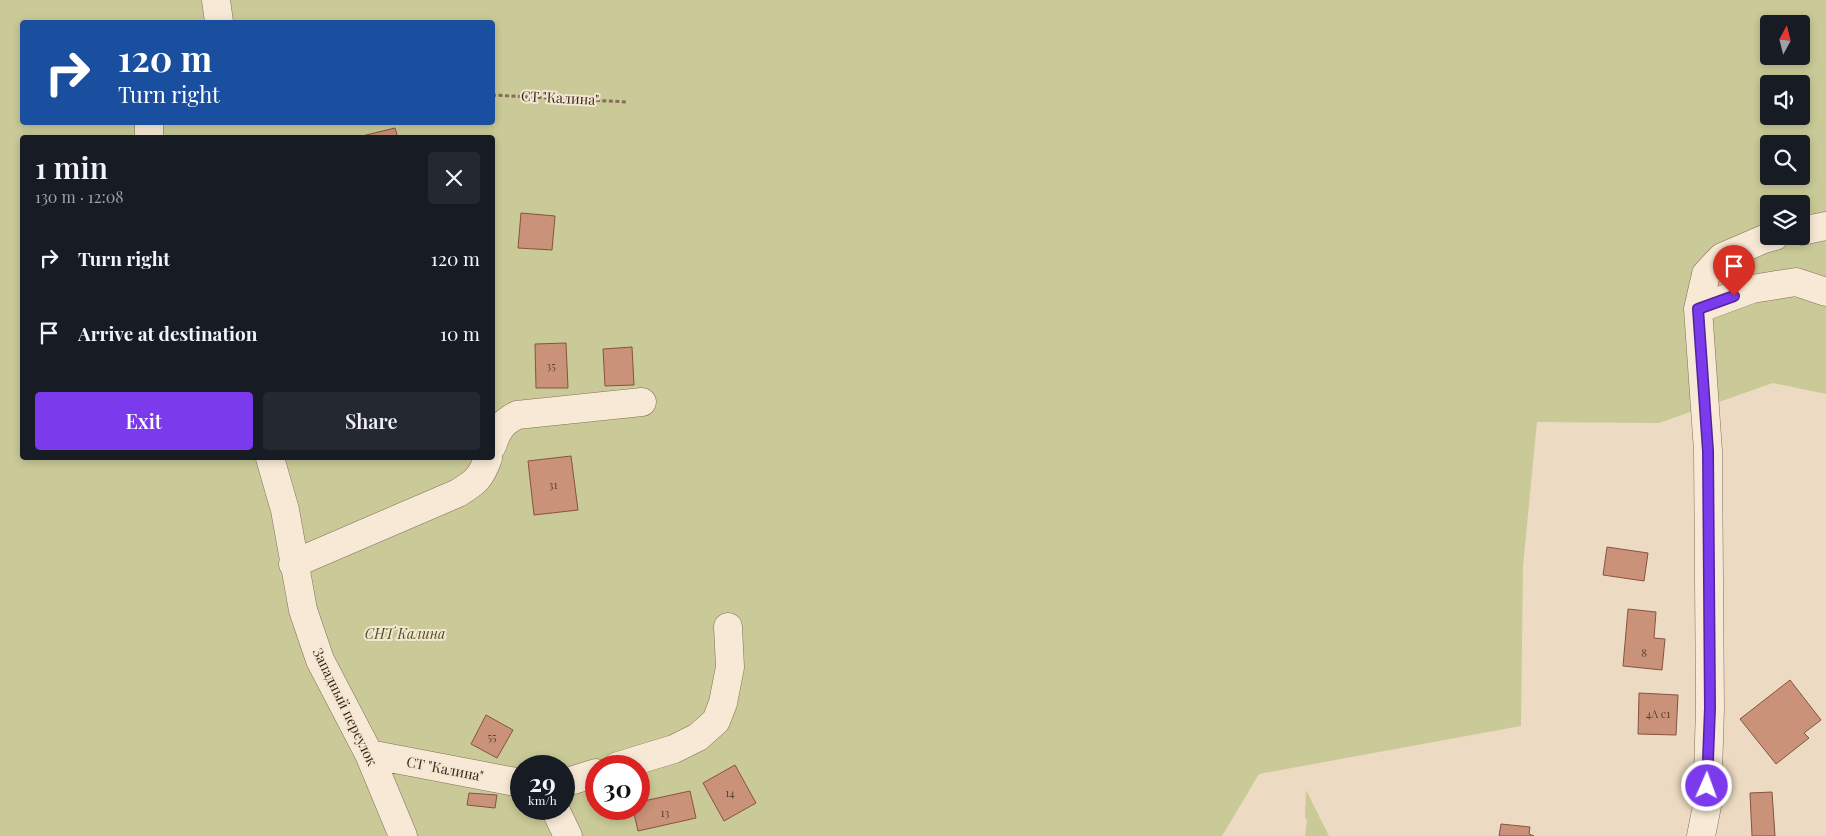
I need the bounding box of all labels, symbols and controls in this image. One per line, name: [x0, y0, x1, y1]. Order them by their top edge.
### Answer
north arrow: [1760, 15, 1810, 65]
map controls: [1760, 15, 1810, 245]
text: 120 m: [118, 34, 212, 81]
icon: right: [35, 40, 100, 105]
button: sound: [1760, 75, 1810, 125]
text: Turn right: [118, 79, 220, 109]
street label: СТ "Калина": [520, 86, 600, 109]
button: search: [1760, 135, 1810, 185]
text: 1 min: [35, 147, 108, 187]
button: close: [428, 152, 480, 204]
text: 130 m · 12:08: [35, 186, 124, 207]
button: layers: [1760, 195, 1810, 245]
icon: right: [35, 244, 63, 272]
text: Turn right: [78, 245, 170, 271]
text: 120 m: [431, 245, 480, 271]
pin: [1713, 245, 1755, 296]
icon: arrive: [1720, 252, 1748, 280]
icon: arrive: [35, 319, 63, 347]
text: Arrive at destination: [78, 320, 258, 346]
text: 10 m: [440, 320, 480, 346]
house number: 35: [546, 358, 556, 373]
button: Exit: [35, 392, 253, 450]
button: Share: [263, 392, 480, 450]
house number: 31: [548, 477, 558, 492]
park label: СНТ Калина: [365, 624, 445, 643]
street label: Западный переулок: [309, 645, 382, 769]
house number: 8: [1641, 645, 1647, 660]
house number: 4А с1: [1646, 706, 1670, 721]
house number: 55: [487, 729, 497, 744]
street label: СТ "Калина": [405, 752, 485, 785]
speed limit sign: 30: [585, 755, 650, 820]
position arrow: [1680, 759, 1732, 811]
text: 29: [529, 765, 556, 798]
house number: 14: [725, 785, 735, 800]
text: km/h: [528, 792, 557, 808]
house number: 13: [661, 805, 669, 820]

